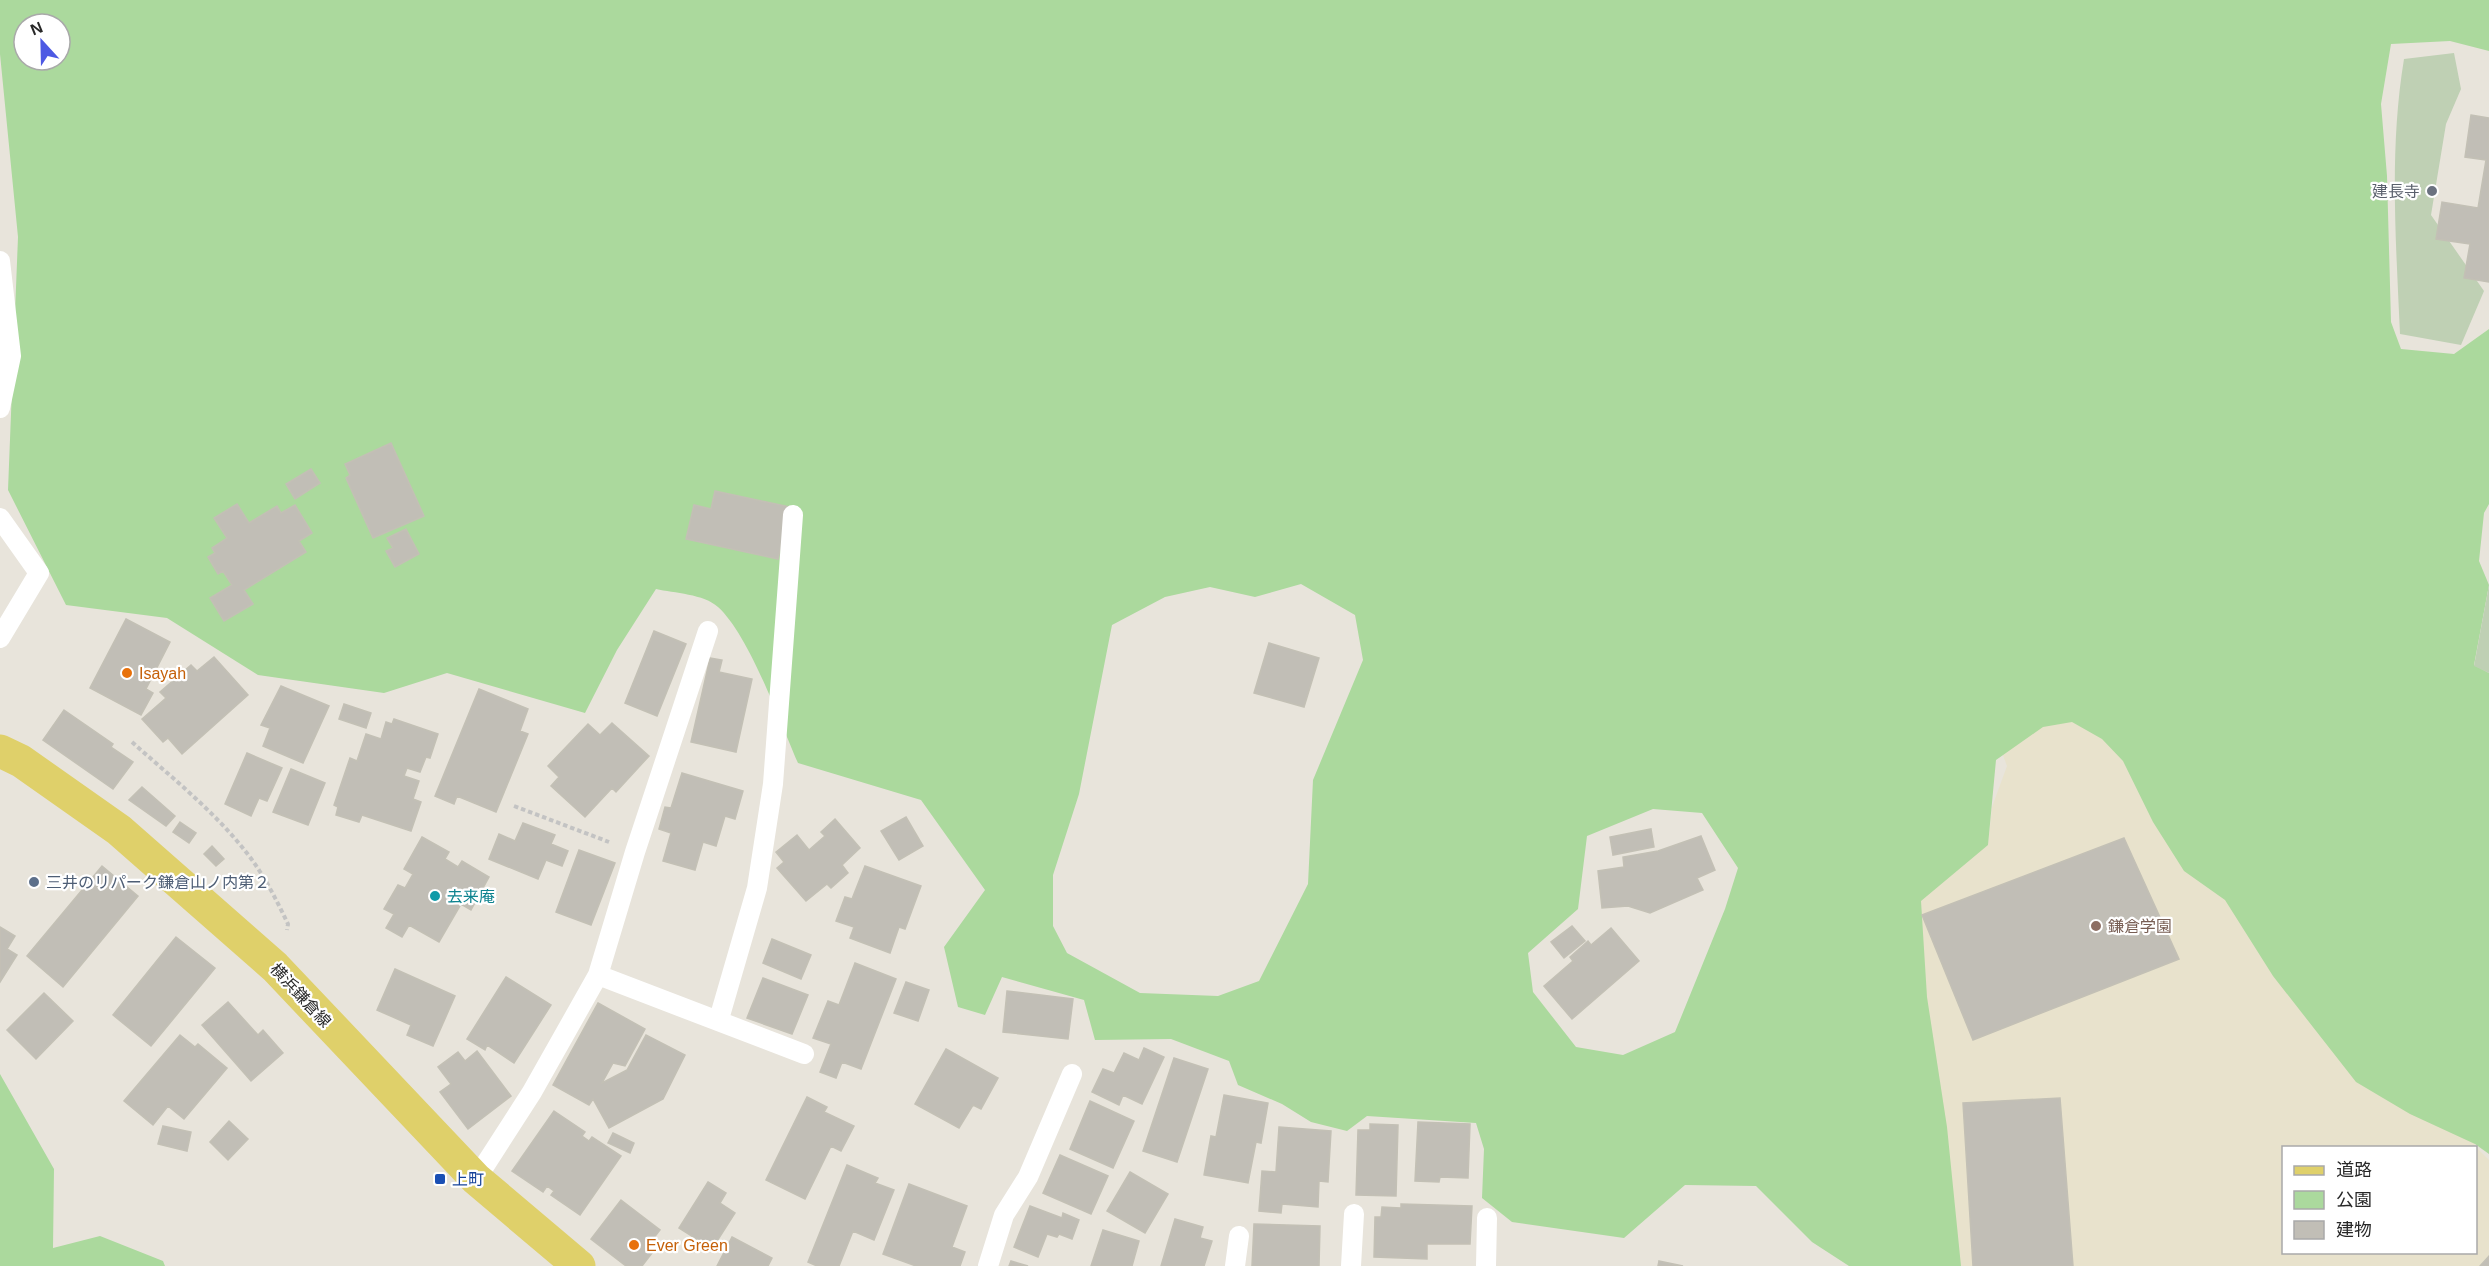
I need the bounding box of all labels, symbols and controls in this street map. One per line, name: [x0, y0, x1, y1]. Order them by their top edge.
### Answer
north arrow: [12, 12, 72, 72]
text: N: [28, 19, 45, 39]
place label: 建長寺: [2372, 183, 2420, 200]
marker: 建長寺: [2425, 184, 2439, 198]
place label: Isayah: [139, 665, 186, 682]
marker: Isayah: [120, 666, 134, 680]
place label: 三井のリパーク鎌倉山ノ内第２: [46, 874, 270, 891]
marker: 三井のリパーク鎌倉山ノ内第２: [27, 875, 41, 889]
place label: 去来庵: [447, 888, 495, 905]
marker: 去来庵: [428, 889, 442, 903]
place label: 鎌倉学園: [2108, 918, 2172, 935]
marker: 鎌倉学園: [2089, 919, 2103, 933]
street label: 横浜鎌倉線: [267, 960, 334, 1030]
legend: [2282, 1146, 2477, 1254]
text: 道路: [2336, 1160, 2372, 1180]
place label: 上町: [452, 1171, 484, 1188]
marker: 上町: [433, 1172, 447, 1186]
text: 公園: [2336, 1190, 2372, 1210]
text: 建物: [2336, 1220, 2372, 1240]
place label: Ever Green: [646, 1237, 728, 1254]
marker: Ever Green: [627, 1238, 641, 1252]

